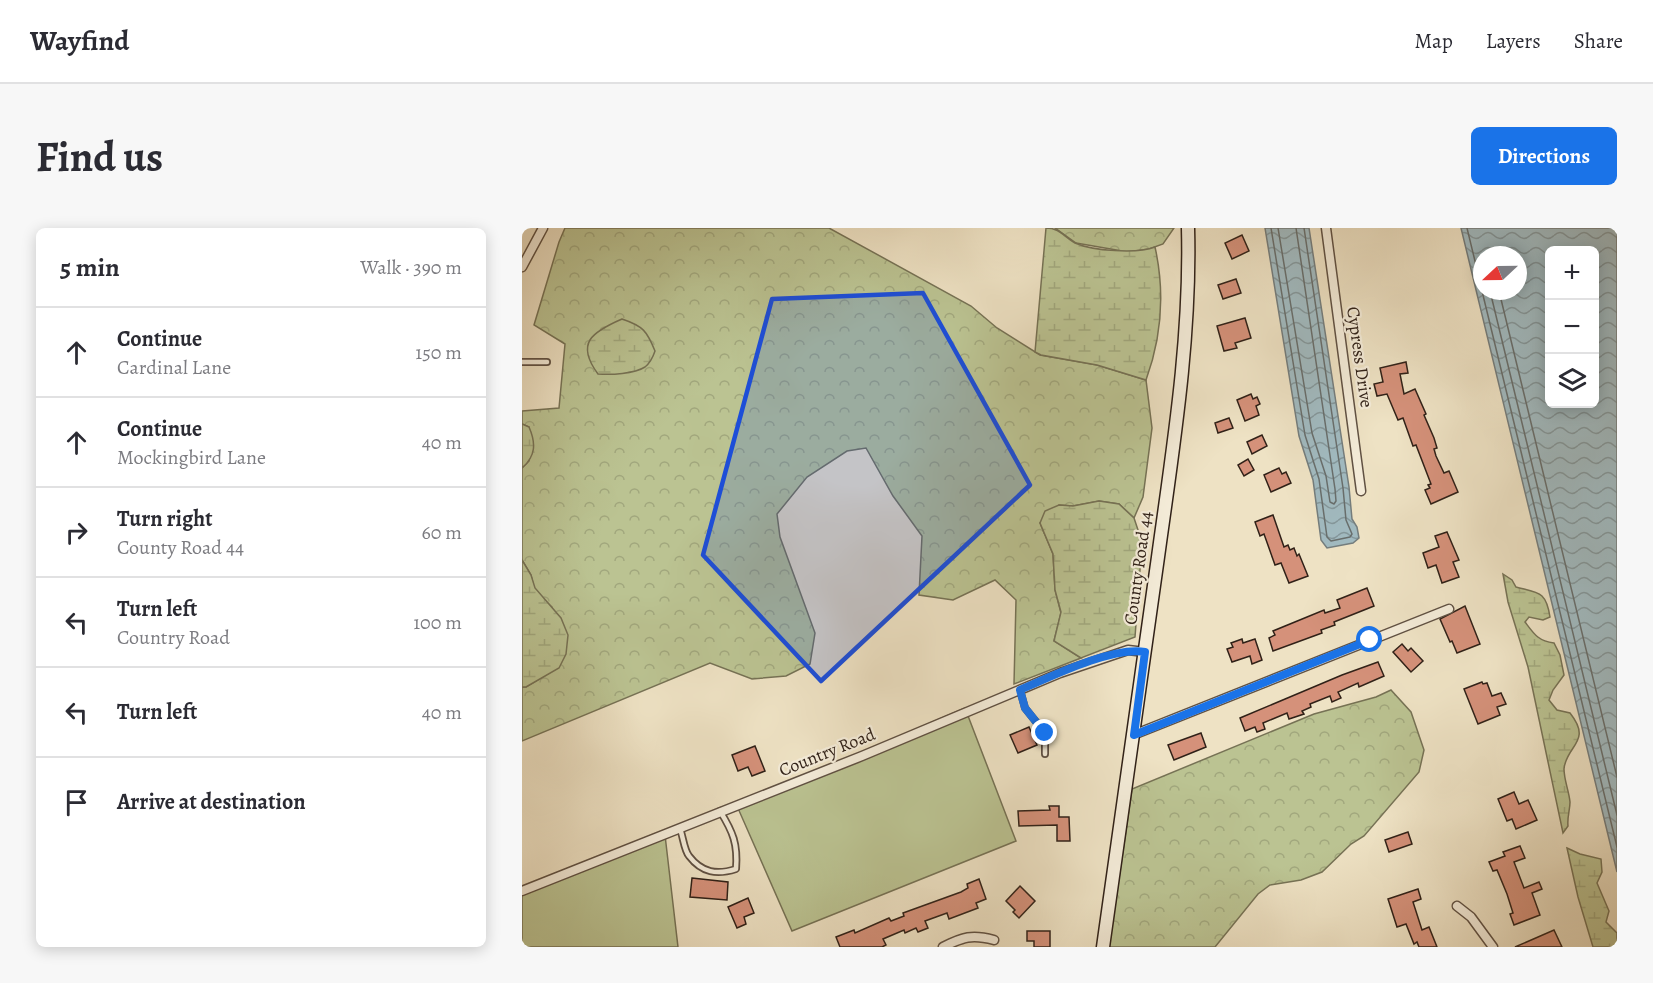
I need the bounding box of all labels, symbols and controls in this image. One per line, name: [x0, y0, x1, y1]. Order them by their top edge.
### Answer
text: Wayfind: [30, 22, 129, 60]
text: Map: [1414, 27, 1453, 55]
text: Layers: [1486, 27, 1541, 55]
text: Share: [1574, 27, 1623, 55]
button: Directions: [1471, 127, 1617, 185]
text: Find us: [36, 128, 163, 185]
north arrow: [1473, 246, 1527, 300]
map controls: [1545, 246, 1599, 408]
button: +: [1545, 246, 1599, 300]
text: 5 min: [60, 250, 120, 285]
text: Walk · 390 m: [360, 254, 462, 281]
button: −: [1545, 300, 1599, 354]
street label: Cypress Drive: [1341, 305, 1379, 409]
text: Continue: [117, 324, 202, 354]
icon: ahead: [60, 336, 93, 369]
text: 150 m: [415, 339, 462, 366]
text: Cardinal Lane: [117, 354, 231, 381]
button: layers: [1545, 354, 1599, 408]
text: Continue: [117, 414, 202, 444]
icon: ahead: [60, 426, 93, 459]
text: 40 m: [422, 429, 462, 456]
text: Mockingbird Lane: [117, 444, 266, 471]
text: Turn right: [117, 504, 213, 534]
street label: County Road 44: [1118, 510, 1158, 626]
icon: right: [60, 516, 93, 549]
text: 60 m: [422, 519, 462, 546]
text: County Road 44: [117, 534, 244, 561]
text: Turn left: [117, 594, 197, 624]
icon: left: [60, 606, 93, 639]
text: 100 m: [413, 609, 462, 636]
text: Country Road: [117, 624, 230, 651]
route start: [1356, 626, 1382, 652]
icon: left: [60, 696, 93, 729]
text: Turn left: [117, 697, 197, 727]
text: 40 m: [422, 699, 462, 726]
route end: [1031, 719, 1057, 745]
street label: Country Road: [775, 722, 879, 782]
icon: arrive: [60, 786, 93, 819]
text: Arrive at destination: [117, 787, 306, 817]

